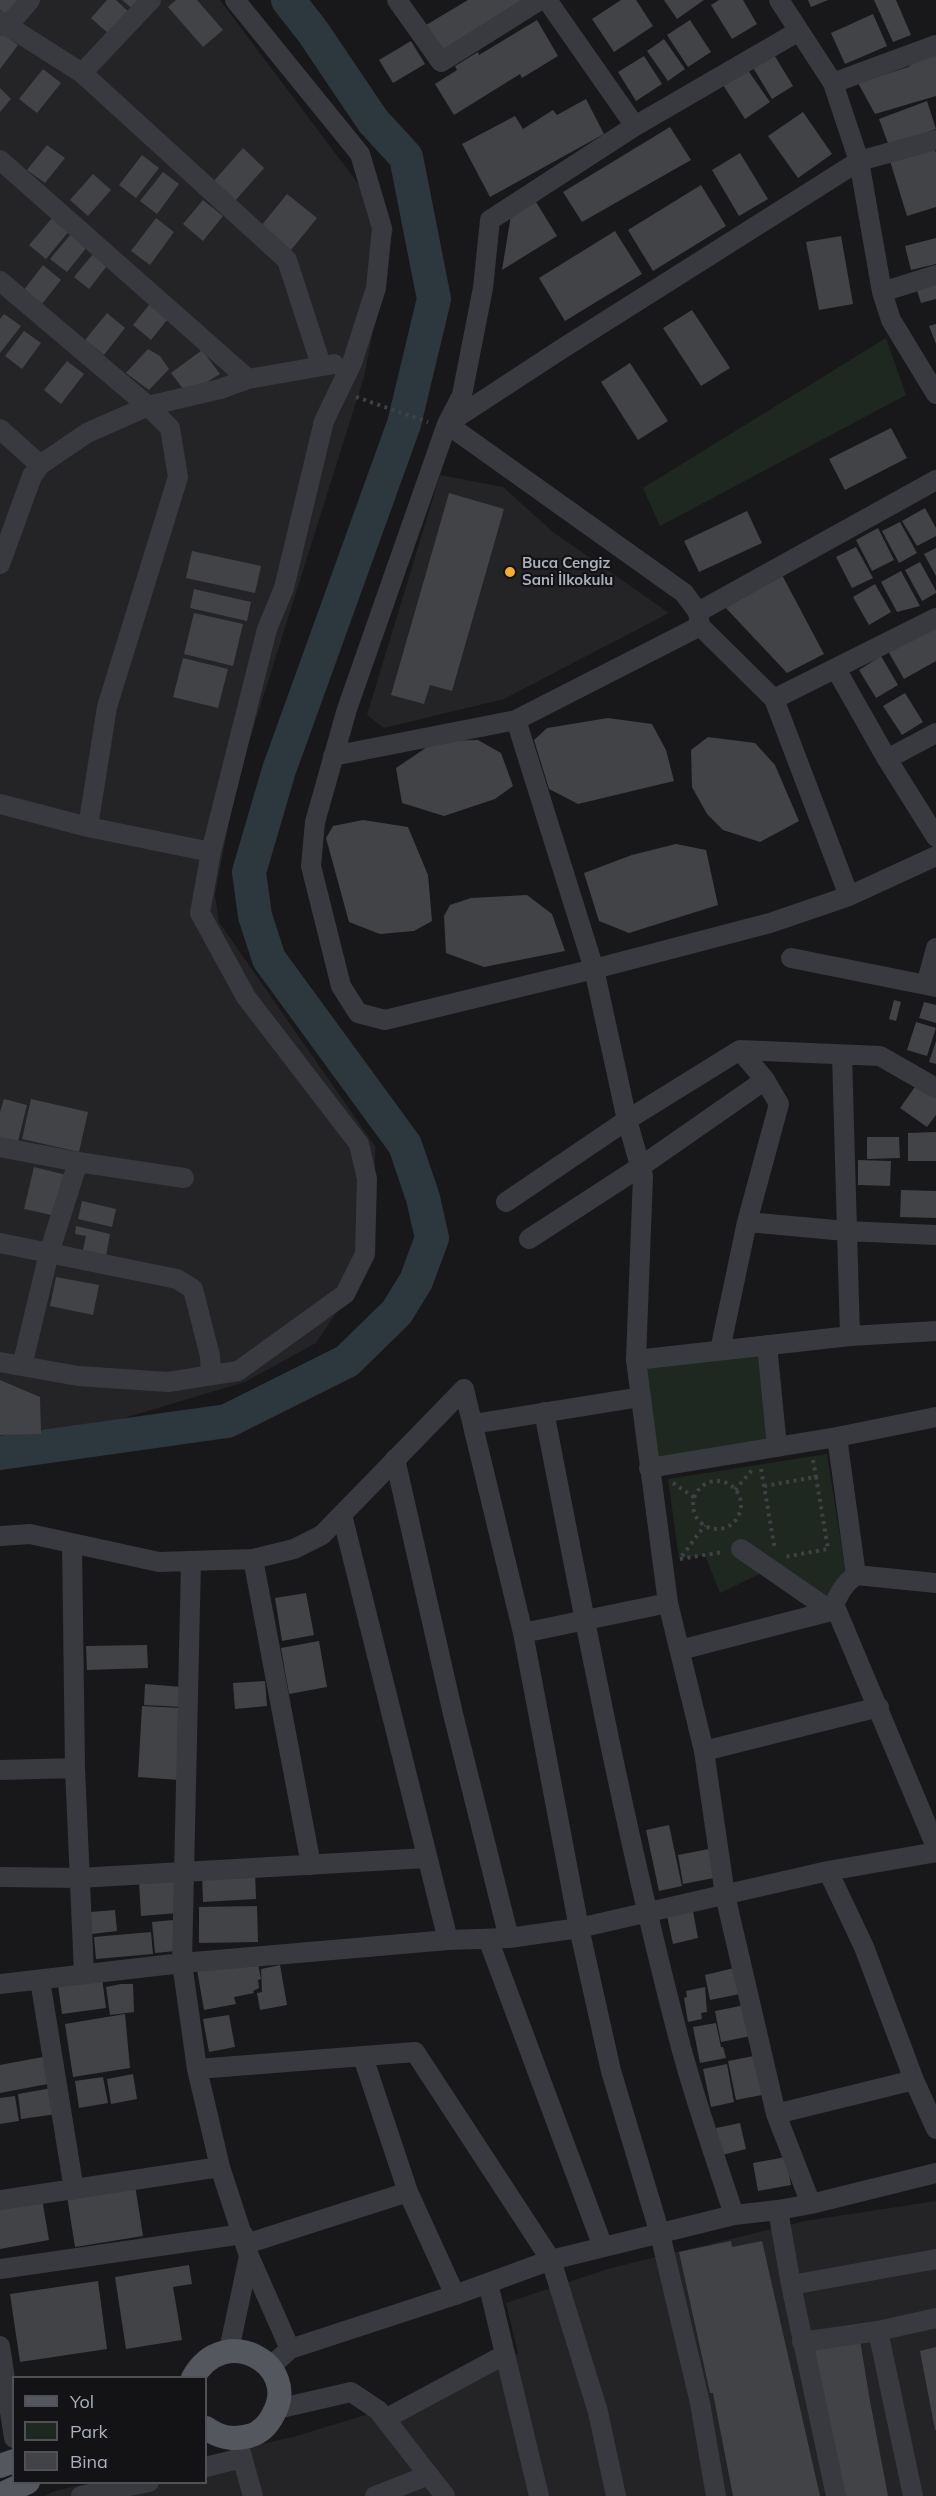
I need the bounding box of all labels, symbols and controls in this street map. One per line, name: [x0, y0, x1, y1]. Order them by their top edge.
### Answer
place label: Buca Cengiz Sani İlkokulu: [522, 554, 613, 589]
marker: Buca Cengiz Sani İlkokulu: [503, 565, 517, 579]
legend: [12, 2376, 207, 2484]
text: Yol: [70, 2390, 94, 2413]
text: Park: [70, 2420, 108, 2443]
text: Bina: [70, 2450, 108, 2473]

